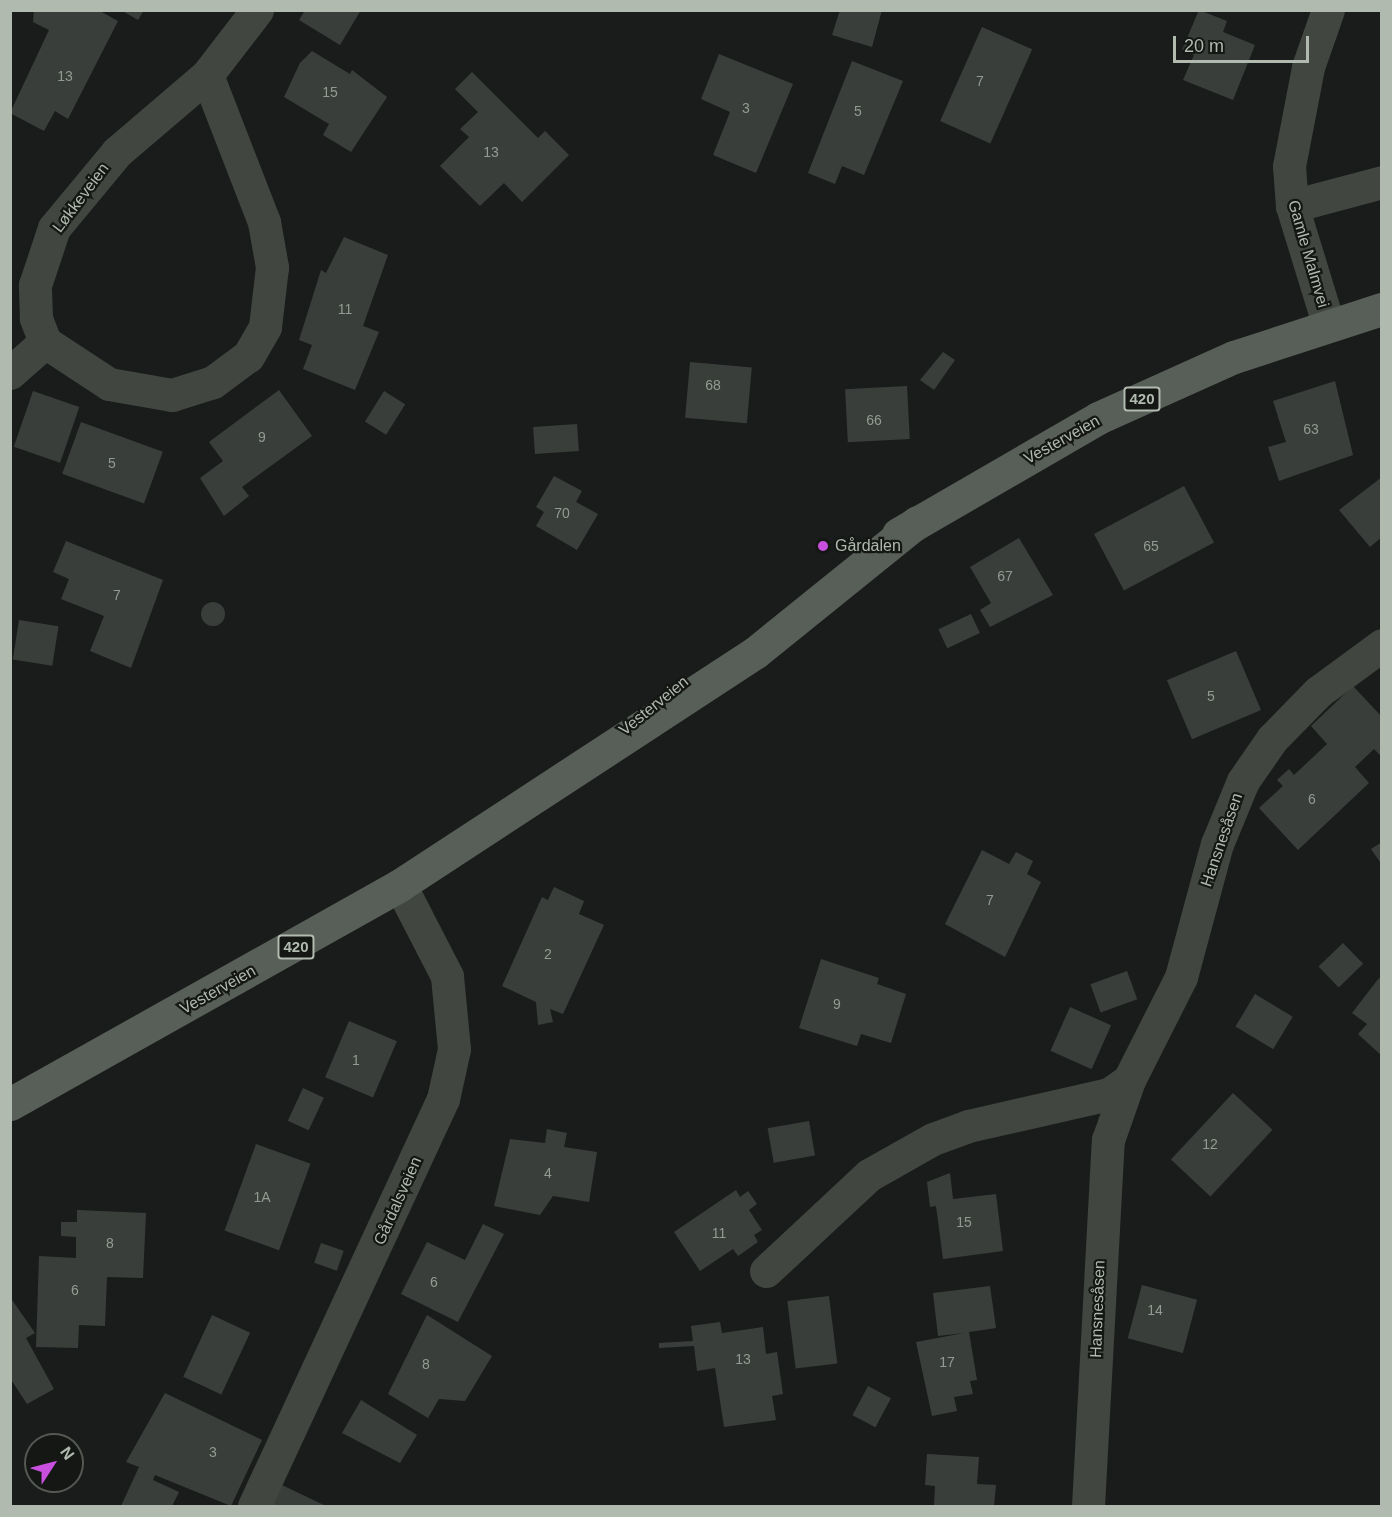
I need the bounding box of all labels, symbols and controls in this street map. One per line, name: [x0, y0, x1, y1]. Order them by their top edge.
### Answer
scale bar: [1176, 24, 1312, 62]
text: 20 m: [1184, 36, 1224, 56]
house number: 13: [57, 68, 73, 84]
house number: 7: [976, 73, 984, 89]
house number: 15: [322, 84, 338, 100]
house number: 3: [742, 100, 750, 116]
house number: 5: [854, 103, 862, 119]
house number: 13: [483, 144, 499, 160]
street label: Løkkeveien: [49, 160, 113, 236]
street label: Gamle Malmvei: [1283, 198, 1333, 310]
house number: 11: [338, 301, 352, 317]
house number: 68: [705, 377, 721, 393]
road number: 420: [1122, 387, 1162, 411]
street label: Vesterveien: [1021, 411, 1103, 469]
house number: 66: [866, 412, 882, 428]
house number: 63: [1303, 421, 1319, 437]
house number: 9: [258, 429, 266, 445]
house number: 5: [108, 455, 116, 471]
house number: 70: [554, 505, 570, 521]
place label: Gårdalen: [835, 536, 901, 556]
house number: 65: [1143, 538, 1159, 554]
marker: Gårdalen: [816, 539, 830, 553]
house number: 67: [997, 568, 1013, 584]
house number: 7: [113, 587, 121, 603]
street label: Vesterveien: [615, 672, 693, 740]
house number: 5: [1207, 688, 1215, 704]
street label: Hansnesåsen: [1197, 791, 1247, 889]
house number: 6: [1308, 791, 1316, 807]
house number: 7: [986, 892, 994, 908]
road number: 420: [276, 935, 316, 959]
house number: 2: [544, 946, 552, 962]
street label: Vesterveien: [177, 961, 259, 1019]
house number: 9: [833, 996, 841, 1012]
house number: 1: [352, 1052, 360, 1068]
house number: 12: [1202, 1136, 1218, 1152]
street label: Gårdalsveien: [370, 1154, 426, 1248]
house number: 4: [544, 1165, 552, 1181]
house number: 1A: [253, 1189, 271, 1205]
house number: 15: [956, 1214, 972, 1230]
house number: 11: [712, 1225, 726, 1241]
house number: 8: [106, 1235, 114, 1251]
street label: Hansnesåsen: [1087, 1260, 1109, 1358]
house number: 6: [430, 1274, 438, 1290]
house number: 6: [71, 1282, 79, 1298]
house number: 14: [1147, 1302, 1163, 1318]
house number: 13: [735, 1351, 751, 1367]
house number: 17: [939, 1354, 955, 1370]
house number: 8: [422, 1356, 430, 1372]
north arrow: [24, 1433, 84, 1493]
text: N: [57, 1444, 78, 1463]
house number: 3: [209, 1444, 217, 1460]

